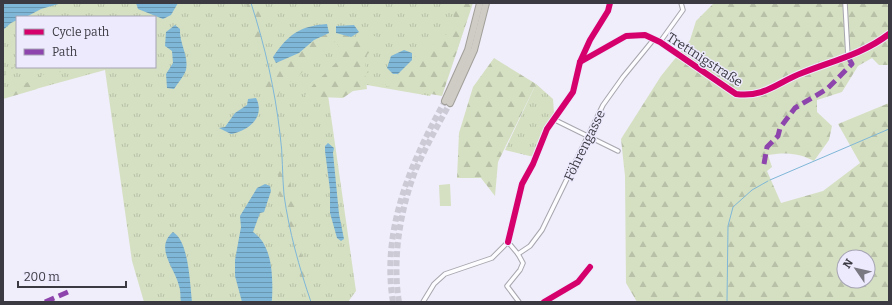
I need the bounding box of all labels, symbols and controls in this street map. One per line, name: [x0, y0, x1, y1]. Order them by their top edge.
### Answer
legend: [16, 16, 156, 68]
text: Cycle path: [52, 25, 110, 39]
street label: Trettnigstraße: [664, 29, 745, 89]
text: Path: [52, 45, 78, 59]
street label: Föhrengasse: [561, 107, 608, 183]
north arrow: [836, 249, 876, 289]
text: N: [840, 256, 856, 271]
scale bar: [18, 263, 126, 289]
text: 200 m: [24, 270, 60, 284]

